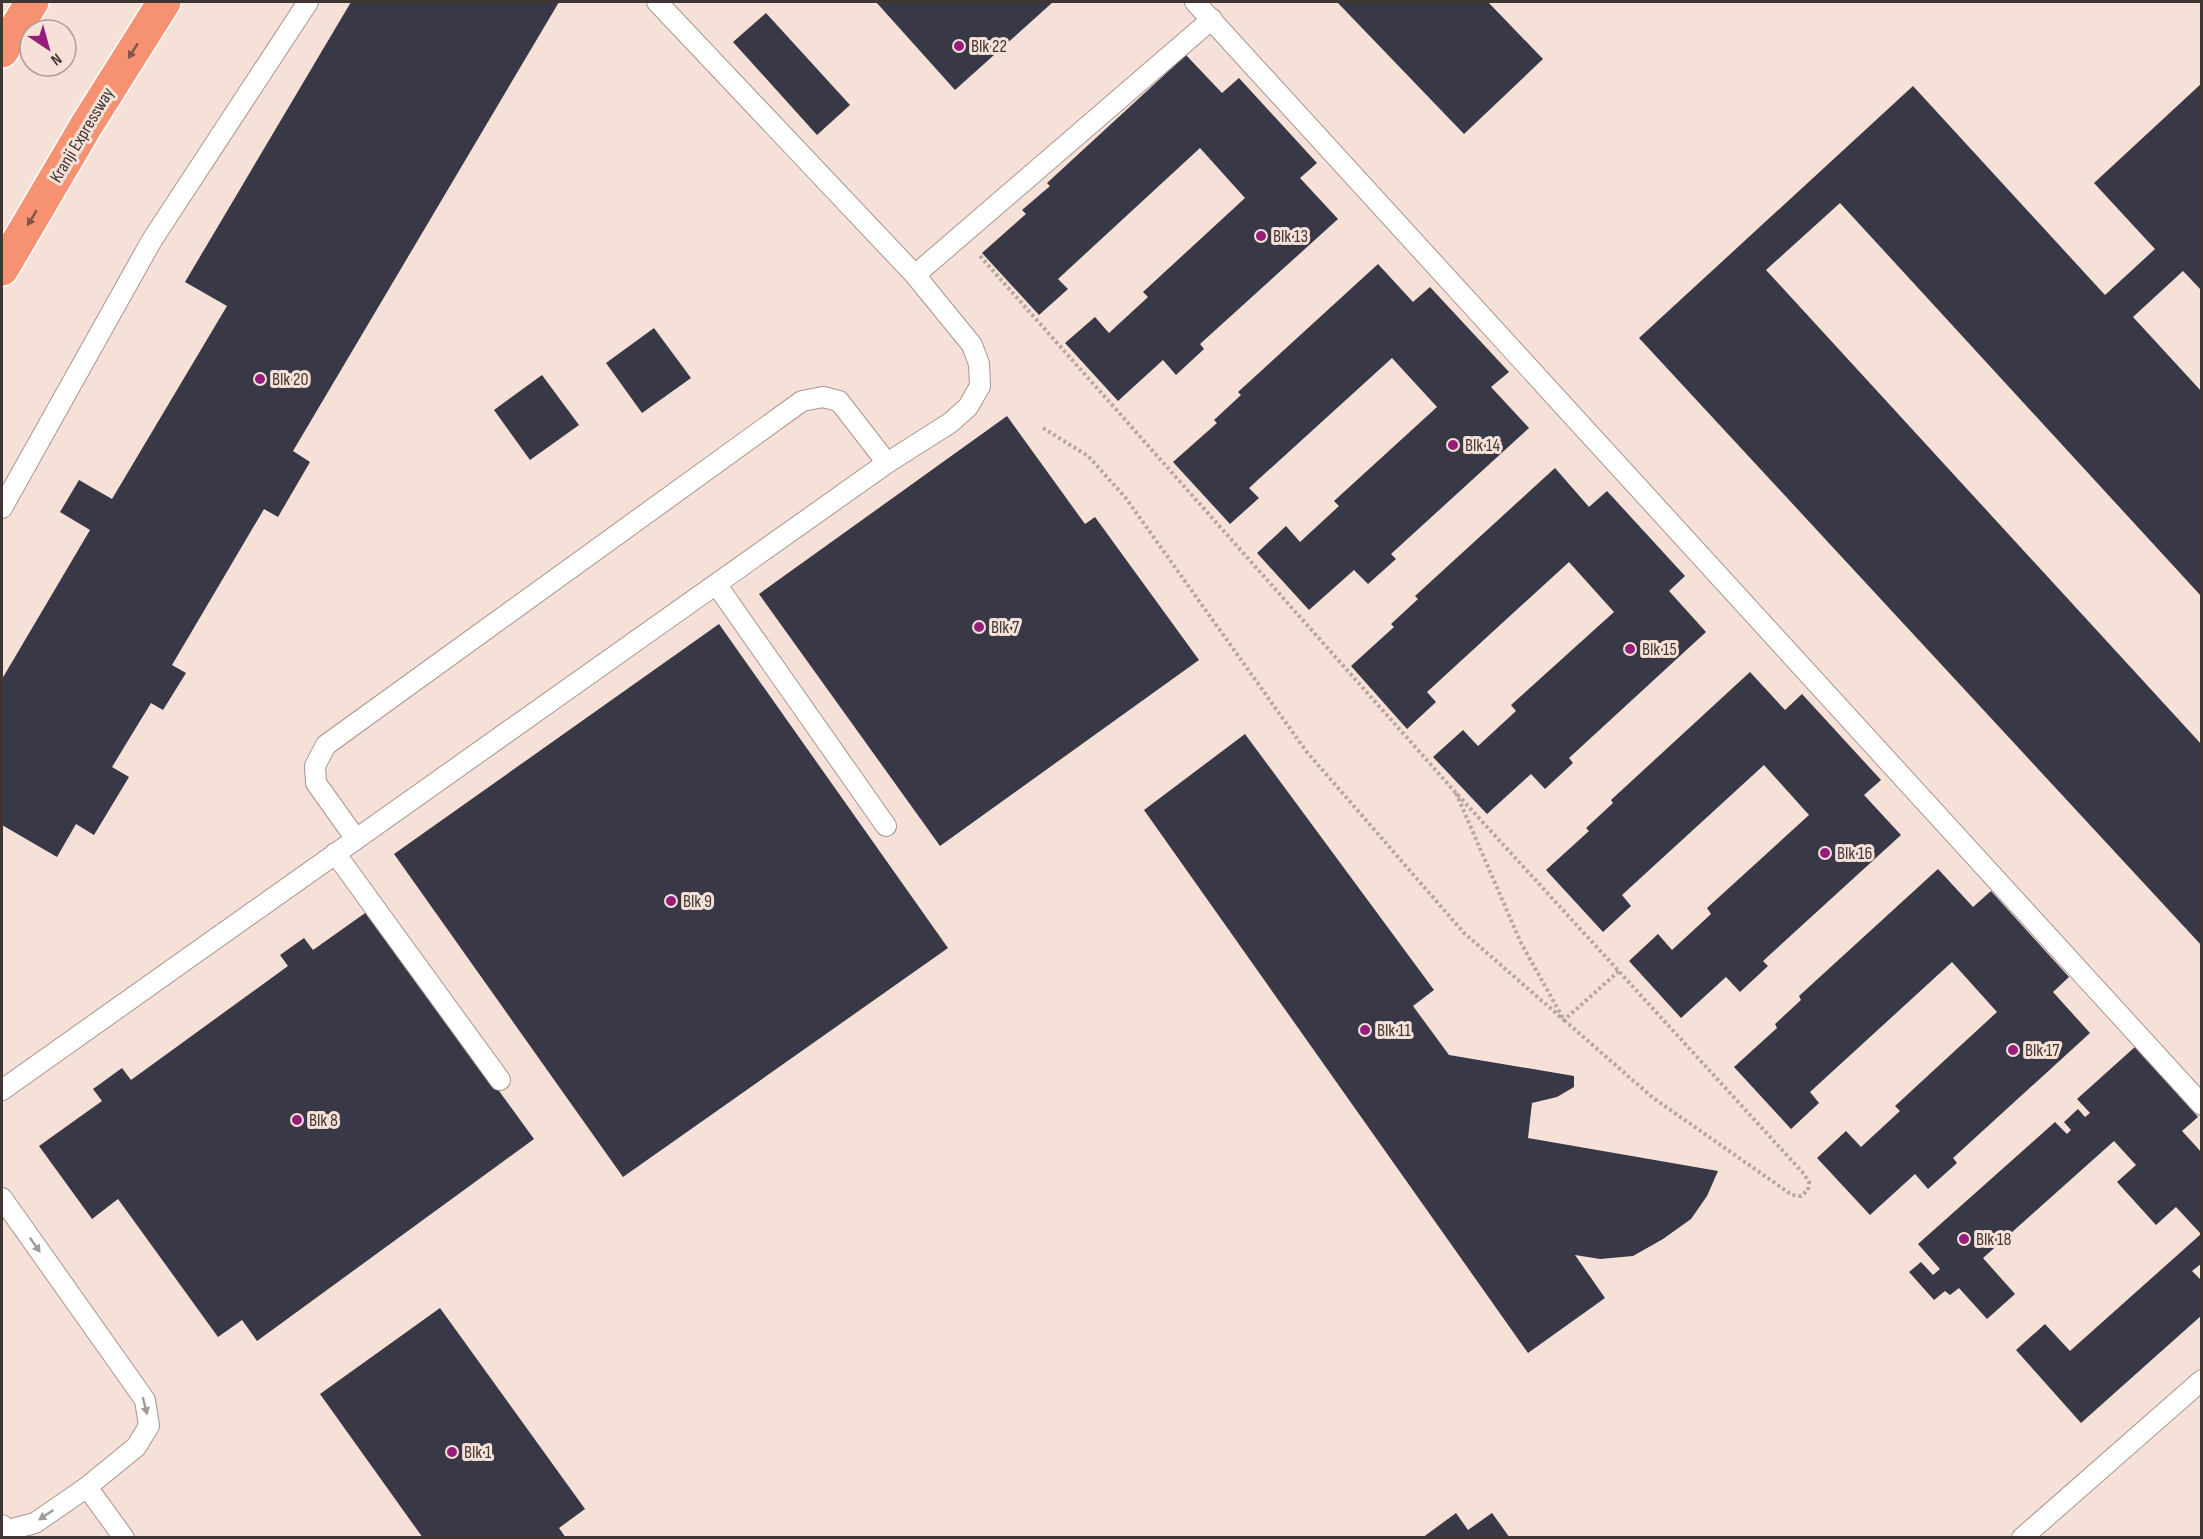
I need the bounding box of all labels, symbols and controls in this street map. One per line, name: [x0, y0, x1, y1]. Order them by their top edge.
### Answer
north arrow: [18, 18, 78, 78]
place label: Blk 22: [971, 36, 1007, 57]
marker: Blk 22: [952, 39, 966, 53]
one-way arrow: [128, 43, 139, 59]
text: N: [47, 49, 65, 69]
street label: Kranji Expressway: [45, 84, 119, 186]
one-way arrow: [27, 210, 37, 227]
place label: Blk 13: [1273, 226, 1308, 247]
marker: Blk 13: [1254, 229, 1268, 243]
place label: Blk 20: [272, 369, 309, 390]
marker: Blk 20: [253, 372, 267, 386]
place label: Blk 14: [1465, 435, 1500, 456]
marker: Blk 14: [1446, 438, 1460, 452]
place label: Blk 7: [991, 617, 1020, 638]
marker: Blk 7: [972, 620, 986, 634]
place label: Blk 15: [1642, 639, 1677, 660]
marker: Blk 15: [1623, 642, 1637, 656]
place label: Blk 16: [1837, 843, 1872, 864]
marker: Blk 16: [1818, 846, 1832, 860]
place label: Blk 9: [683, 891, 712, 912]
marker: Blk 9: [664, 894, 678, 908]
place label: Blk 11: [1377, 1020, 1411, 1041]
marker: Blk 11: [1358, 1023, 1372, 1037]
place label: Blk 17: [2025, 1040, 2060, 1061]
marker: Blk 17: [2006, 1043, 2020, 1057]
place label: Blk 8: [309, 1110, 338, 1131]
marker: Blk 8: [290, 1113, 304, 1127]
place label: Blk 18: [1976, 1229, 2011, 1250]
marker: Blk 18: [1957, 1232, 1971, 1246]
one-way arrow: [29, 1237, 41, 1253]
one-way arrow: [140, 1397, 150, 1415]
place label: Blk 1: [464, 1442, 492, 1463]
marker: Blk 1: [445, 1445, 459, 1459]
one-way arrow: [39, 1509, 55, 1521]

